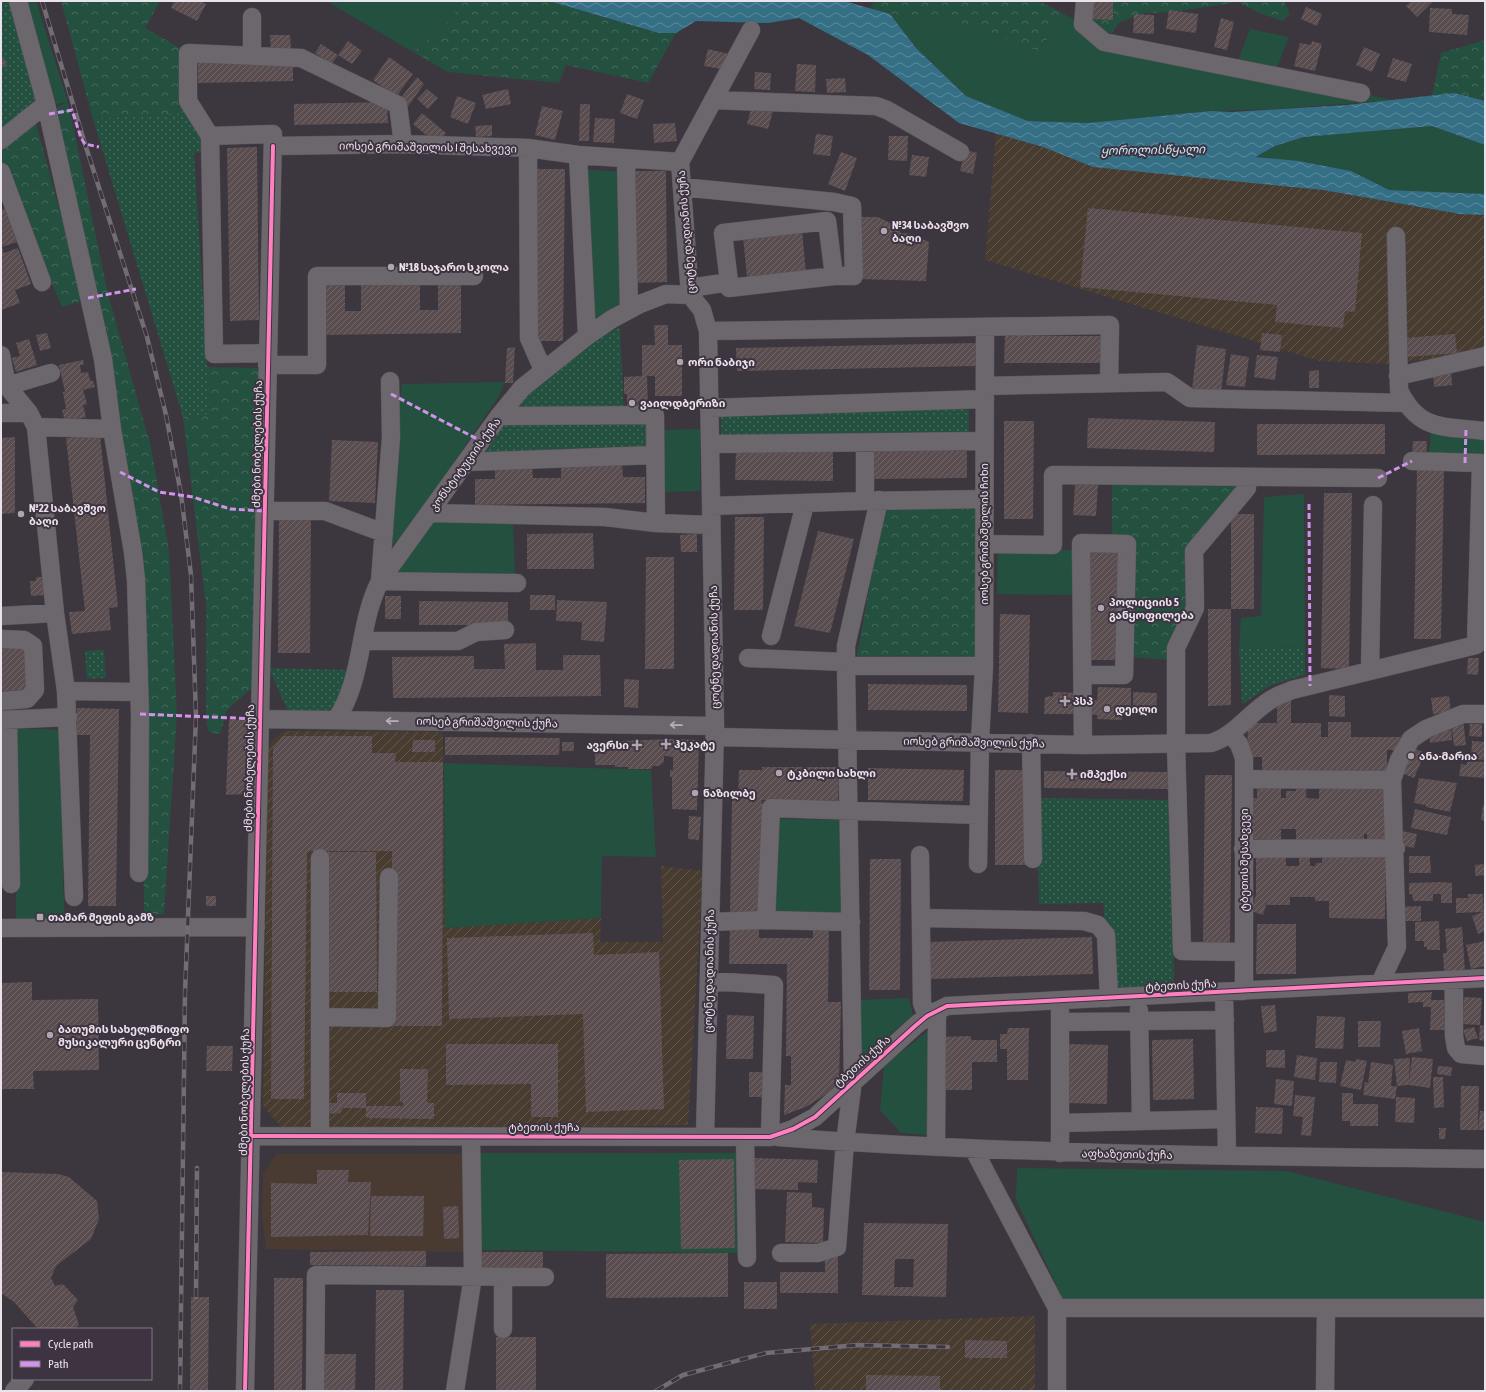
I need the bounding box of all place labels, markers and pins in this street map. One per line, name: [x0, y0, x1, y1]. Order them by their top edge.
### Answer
place label: №34 საბავშვო ბაღი: [892, 219, 969, 245]
marker: №34 საბავშვო ბაღი: [879, 226, 889, 236]
place label: №18 საჯარო სკოლა: [399, 261, 509, 274]
marker: №18 საჯარო სკოლა: [386, 262, 396, 272]
place label: ორი ნაბიჯი: [688, 356, 755, 369]
marker: ორი ნაბიჯი: [675, 357, 685, 367]
place label: ვაილდბერიზი: [640, 397, 726, 410]
marker: ვაილდბერიზი: [627, 398, 637, 408]
place label: №22 საბავშვო ბაღი: [29, 502, 106, 528]
marker: №22 საბავშვო ბაღი: [16, 509, 26, 519]
place label: პოლიციის 5 განყოფილება: [1109, 596, 1194, 622]
marker: პოლიციის 5 განყოფილება: [1096, 603, 1106, 613]
place label: პსპ: [1073, 695, 1094, 707]
marker: პსპ: [1060, 696, 1070, 706]
place label: დეილი: [1115, 703, 1158, 716]
marker: დეილი: [1102, 704, 1112, 714]
place label: ჰეკატე: [674, 738, 716, 751]
place label: ავერსი: [586, 739, 629, 752]
marker: ჰეკატე: [661, 739, 671, 749]
marker: ავერსი: [632, 740, 642, 750]
place label: ანა-მარია: [1419, 750, 1477, 762]
marker: ანა-მარია: [1406, 751, 1416, 761]
place label: ტკბილი სახლი: [787, 767, 876, 780]
marker: ტკბილი სახლი: [774, 768, 784, 778]
place label: იმპექსი: [1080, 768, 1127, 781]
marker: იმპექსი: [1067, 769, 1077, 779]
place label: ნაზილბე: [703, 787, 756, 800]
marker: ნაზილბე: [690, 788, 700, 798]
place label: თამარ მეფის გამზ: [48, 911, 154, 924]
marker: თამარ მეფის გამზ: [35, 912, 45, 922]
place label: ბათუმის სახელმწიფო მუსიკალური ცენტრი: [58, 1023, 189, 1049]
marker: ბათუმის სახელმწიფო მუსიკალური ცენტრი: [45, 1030, 55, 1040]

